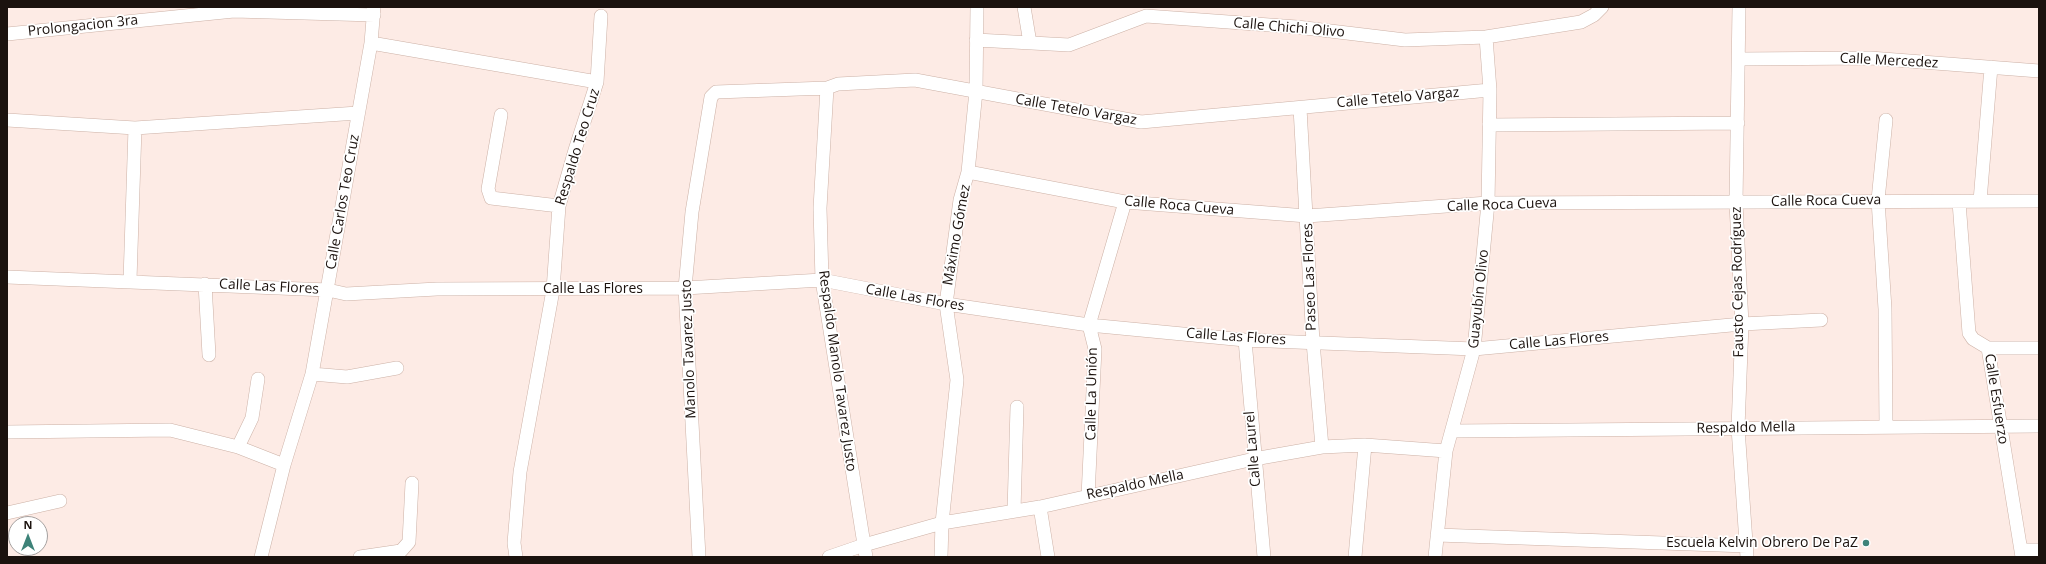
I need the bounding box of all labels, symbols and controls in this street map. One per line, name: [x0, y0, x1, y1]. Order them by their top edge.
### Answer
street label: Prolongacion 3ra: [27, 12, 139, 40]
street label: Calle Chichi Olivo: [1233, 15, 1345, 41]
street label: Calle Mercedez: [1839, 50, 1939, 72]
street label: Calle Tetelo Vargaz: [1336, 84, 1460, 112]
street label: Respaldo Teo Cruz: [552, 87, 604, 207]
street label: Calle Tetelo Vargaz: [1014, 91, 1138, 129]
street label: Calle Carlos Teo Cruz: [323, 133, 363, 271]
street label: Máximo Gómez: [940, 183, 974, 287]
street label: Calle Roca Cueva: [1771, 192, 1881, 210]
street label: Calle Roca Cueva: [1123, 193, 1235, 219]
street label: Calle Roca Cueva: [1447, 195, 1557, 215]
street label: Fausto Cejas Rodríguez: [1728, 206, 1748, 358]
street label: Paseo Las Flores: [1300, 223, 1320, 331]
street label: Guayubín Olivo: [1465, 248, 1493, 350]
street label: Respaldo Manolo Tavarez Justo: [815, 269, 859, 473]
street label: Calle Las Flores: [219, 276, 319, 298]
street label: Manolo Tavarez Justo: [678, 279, 700, 419]
street label: Calle Las Flores: [543, 281, 643, 297]
street label: Calle Las Flores: [864, 281, 966, 315]
street label: Calle Las Flores: [1186, 325, 1286, 349]
street label: Calle Las Flores: [1508, 328, 1610, 354]
street label: Calle La Unión: [1083, 347, 1101, 441]
street label: Calle Esfuerzo: [1981, 353, 2011, 445]
street label: Calle Laurel: [1241, 410, 1265, 488]
street label: Respaldo Mella: [1696, 419, 1796, 437]
street label: Respaldo Mella: [1085, 466, 1185, 504]
north arrow: [8, 516, 48, 556]
text: N: [24, 517, 32, 532]
place label: Escuela Kelvin Obrero De PaZ: [1666, 535, 1858, 551]
marker: Escuela Kelvin Obrero De PaZ: [1861, 538, 1871, 548]

